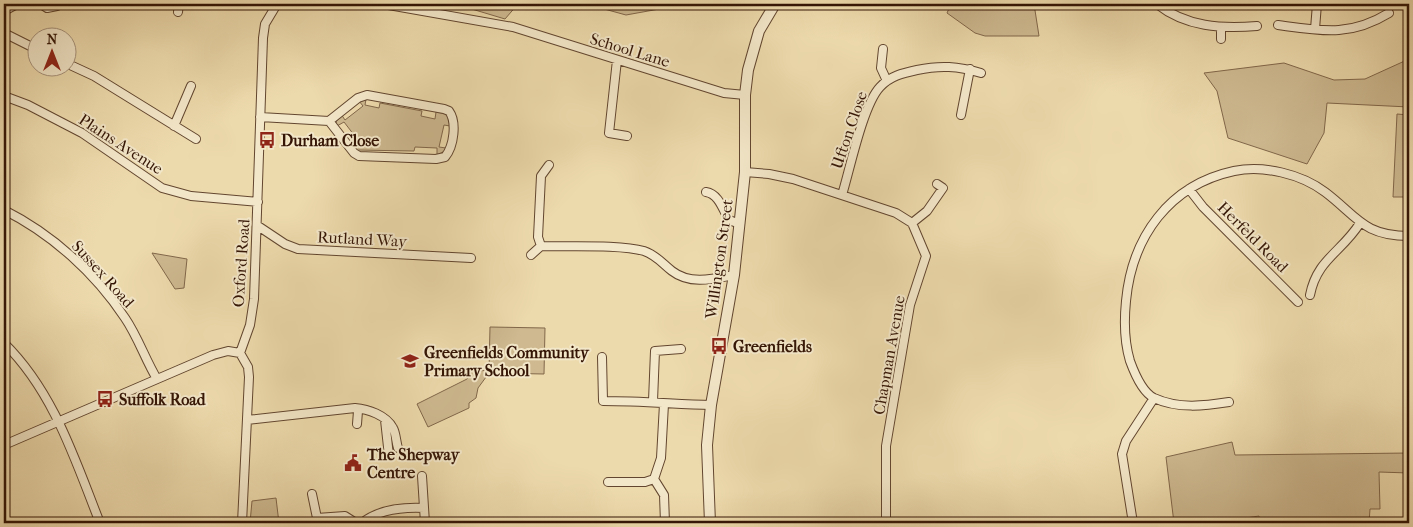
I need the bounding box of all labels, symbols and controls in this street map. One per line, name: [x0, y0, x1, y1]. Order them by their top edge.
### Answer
north arrow: [28, 28, 78, 78]
street label: School Lane: [588, 29, 672, 71]
text: N: [47, 31, 58, 48]
street label: Ufton Close: [827, 88, 871, 171]
street label: Plains Avenue: [75, 110, 167, 178]
bus stop icon: Durham Close: [257, 130, 277, 150]
place label: Durham Close: [281, 131, 379, 150]
street label: Willington Street: [701, 198, 737, 321]
street label: Herfeld Road: [1214, 198, 1292, 276]
street label: Oxford Road: [228, 218, 254, 308]
street label: Rutland Way: [317, 227, 408, 251]
street label: Sussex Road: [68, 236, 138, 312]
street label: Chapman Avenue: [869, 294, 909, 416]
bus stop icon: Greenfields: [709, 336, 729, 356]
place label: Greenfields: [733, 337, 812, 356]
place label: Greenfields Community Primary School: [424, 343, 590, 381]
school or university icon: Greenfields Community Primary School: [400, 351, 420, 371]
bus stop icon: Suffolk Road: [95, 389, 115, 409]
place label: Suffolk Road: [119, 390, 207, 409]
place label: The Shepway Centre: [366, 445, 461, 482]
public building icon: The Shepway Centre: [343, 453, 363, 473]

